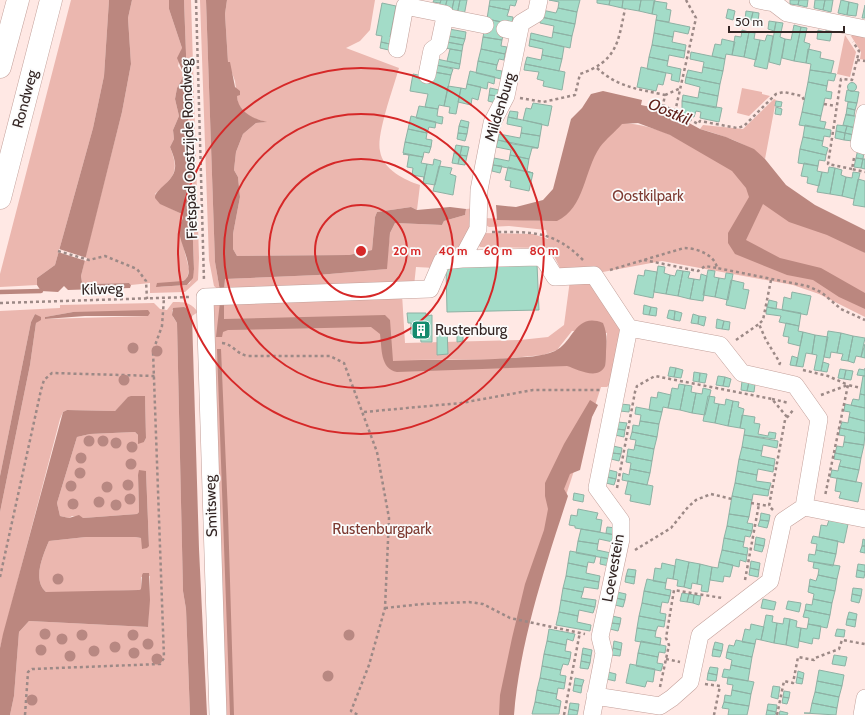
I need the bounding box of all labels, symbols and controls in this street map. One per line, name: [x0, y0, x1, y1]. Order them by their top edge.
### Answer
scale bar: [729, 8, 844, 34]
text: 50 m: [735, 14, 763, 29]
street label: Fietspad Oostzijde Rondweg: [177, 58, 201, 240]
street label: Rondweg: [9, 67, 42, 130]
street label: Mildenburg: [481, 70, 519, 144]
water label: Oostkil: [646, 94, 694, 129]
park label: Oostkilpark: [612, 187, 684, 205]
text: 20 m: [393, 243, 421, 258]
text: 40 m: [438, 243, 468, 258]
text: 60 m: [484, 243, 512, 258]
text: 80 m: [530, 243, 558, 258]
centre of rings: [354, 244, 368, 258]
street label: Kilweg: [81, 279, 124, 299]
building icon: Rustenburg: [410, 319, 432, 341]
place label: Rustenburg: [435, 321, 508, 339]
street label: Smitsweg: [201, 474, 221, 537]
park label: Rustenburgpark: [332, 520, 432, 538]
street label: Loevestein: [598, 533, 628, 603]

